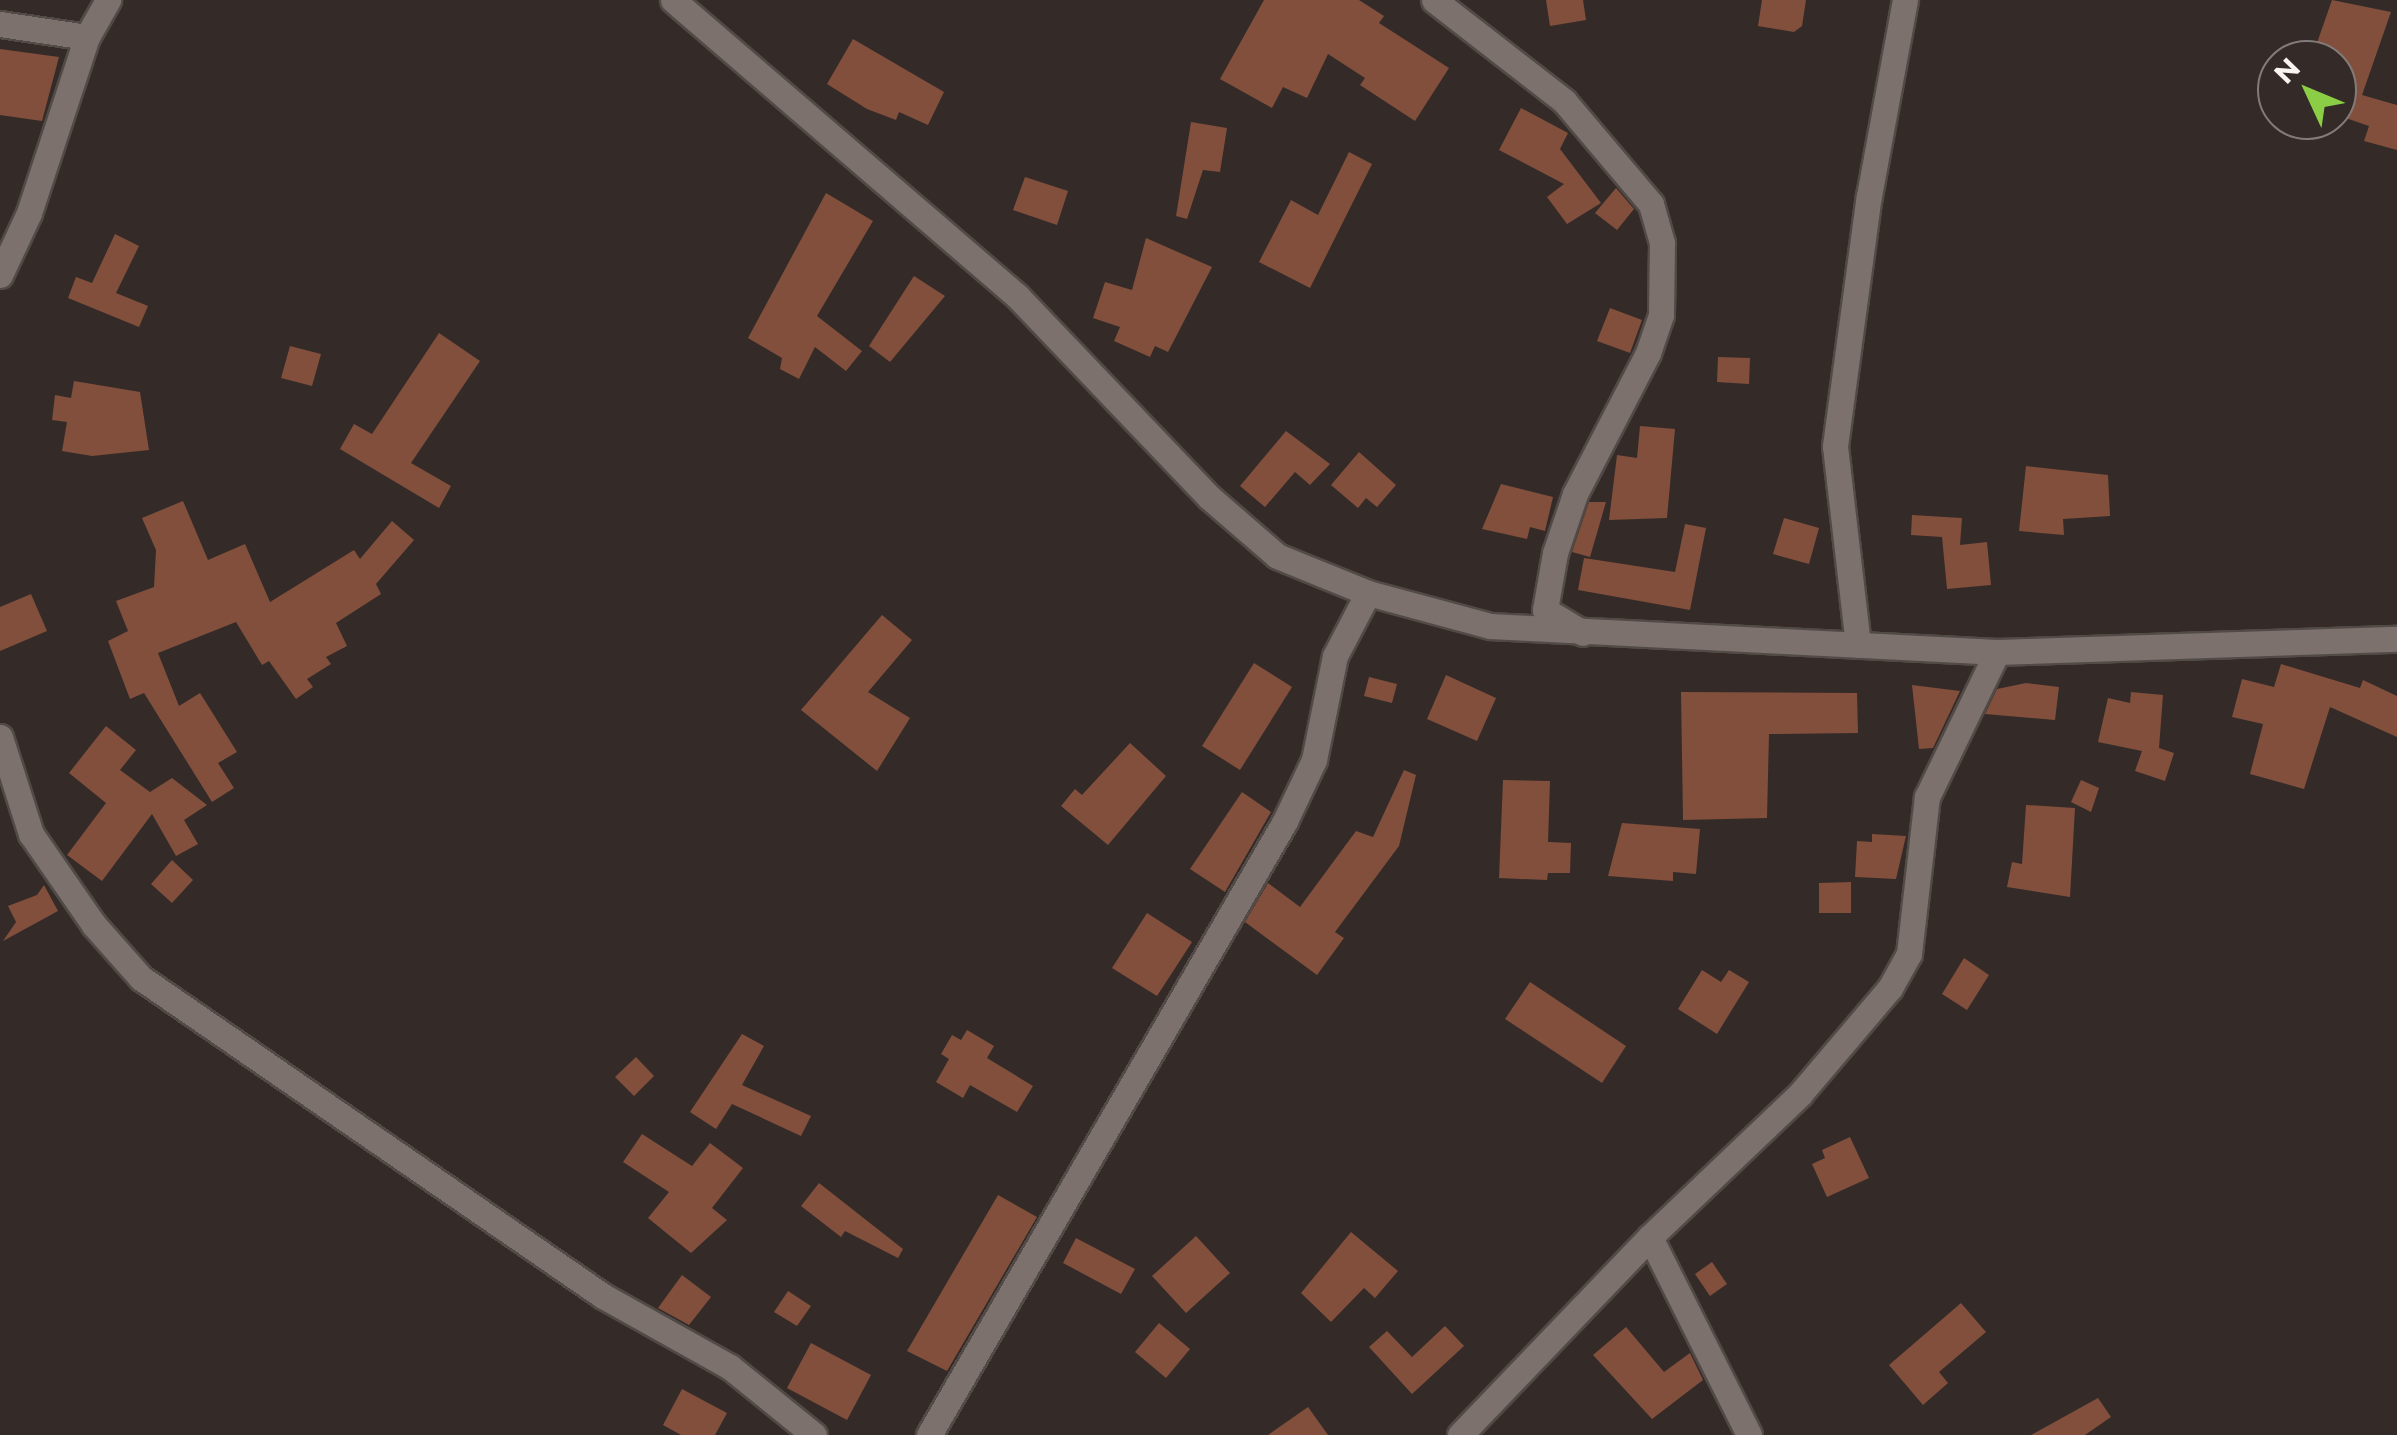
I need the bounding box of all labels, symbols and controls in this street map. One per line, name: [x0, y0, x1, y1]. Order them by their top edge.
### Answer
north arrow: [2257, 40, 2357, 140]
text: N: [2267, 51, 2307, 90]

